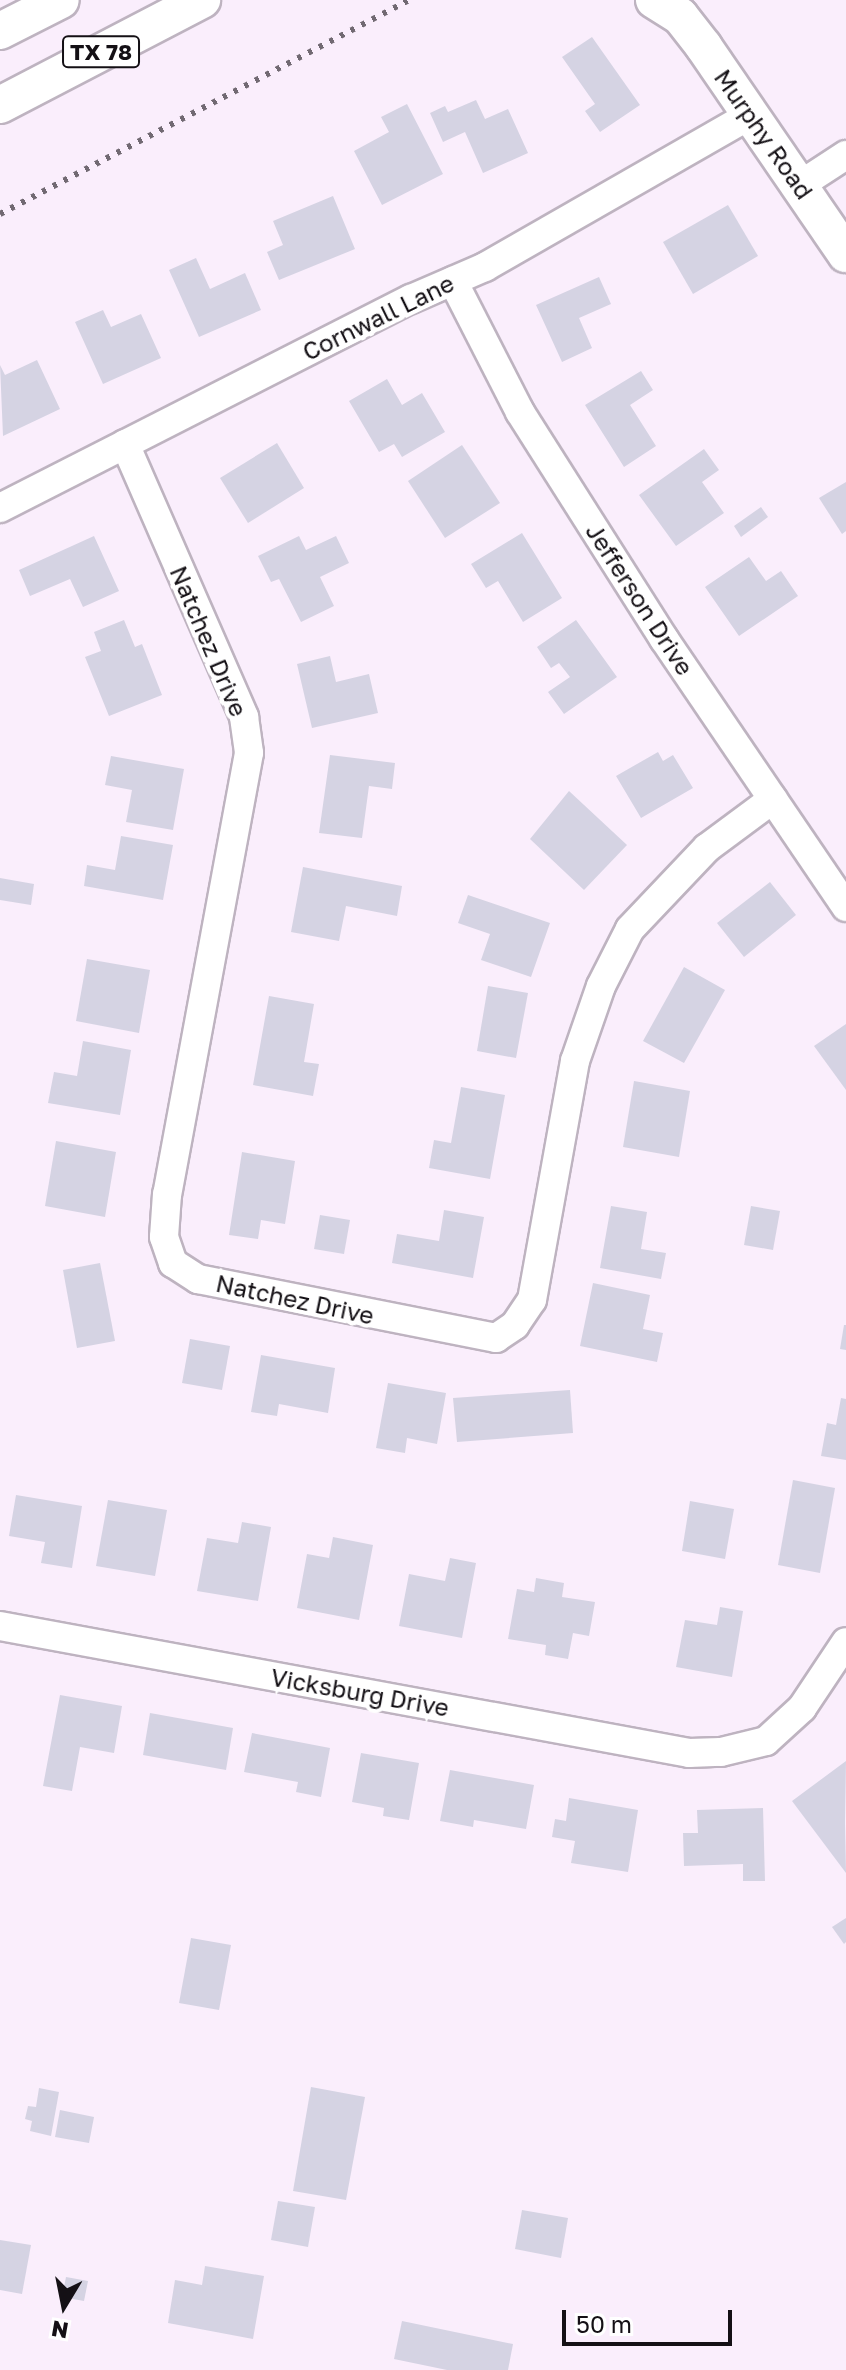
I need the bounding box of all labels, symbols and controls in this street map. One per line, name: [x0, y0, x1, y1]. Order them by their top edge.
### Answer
road number: TX 78: [61, 34, 141, 70]
street label: Murphy Road: [709, 64, 819, 204]
street label: Cornwall Lane: [298, 268, 458, 366]
street label: Jefferson Drive: [580, 518, 700, 680]
street label: Natchez Drive: [164, 561, 254, 721]
street label: Natchez Drive: [213, 1268, 377, 1330]
street label: Vicksburg Drive: [269, 1662, 451, 1722]
north arrow: [24, 2266, 104, 2346]
scale bar: [566, 2294, 736, 2344]
text: 50 m: [576, 2309, 632, 2338]
text: N: [49, 2315, 70, 2345]

